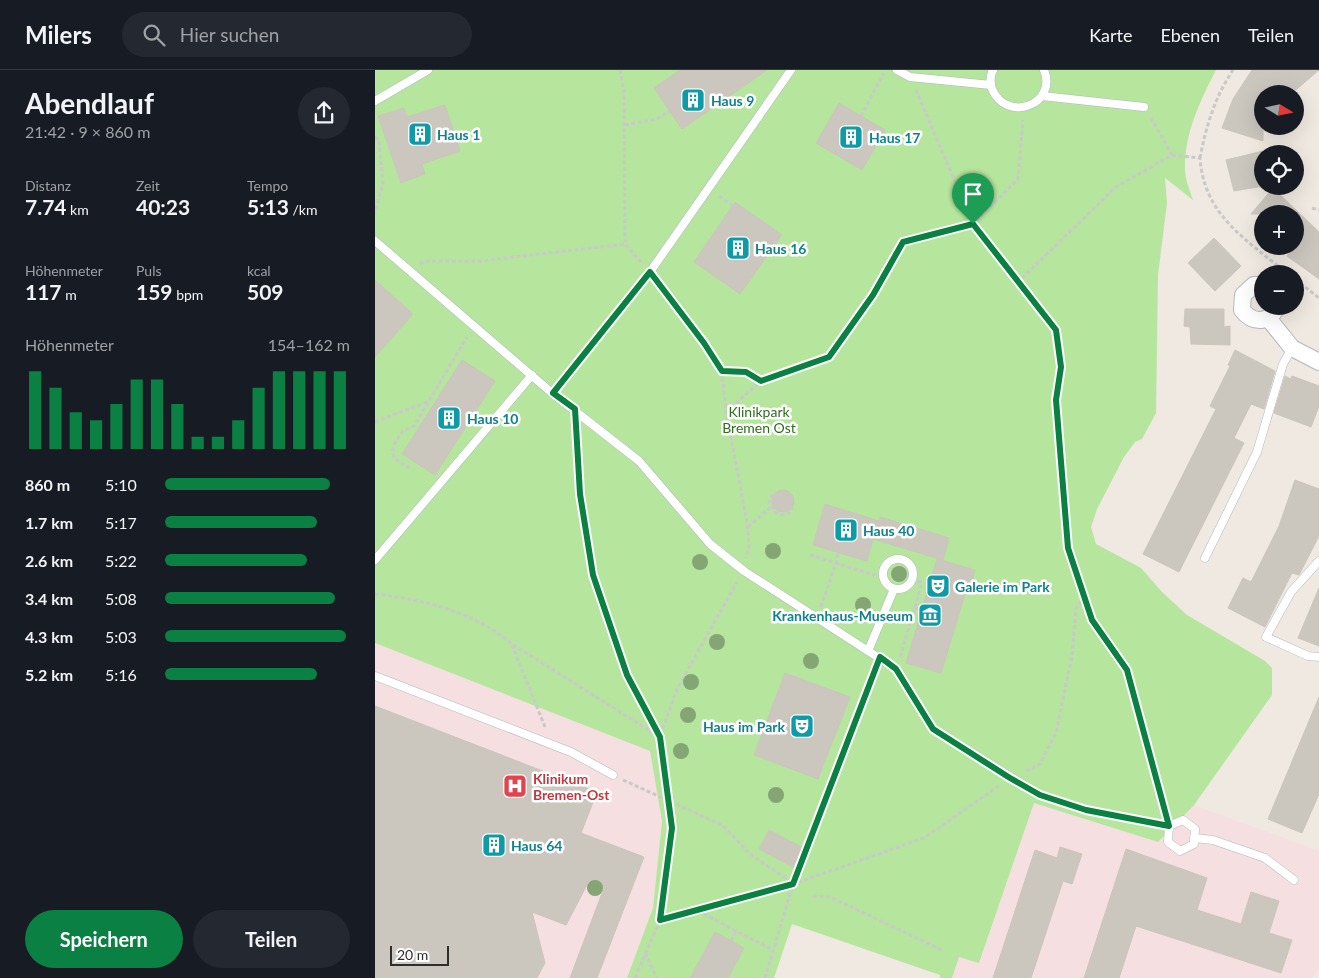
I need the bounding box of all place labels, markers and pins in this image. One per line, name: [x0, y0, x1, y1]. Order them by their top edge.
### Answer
building icon: Haus 9: [680, 87, 706, 113]
place label: Haus 9: [711, 92, 754, 109]
building icon: Haus 1: [407, 121, 433, 147]
building icon: Haus 17: [838, 124, 864, 150]
place label: Haus 1: [437, 126, 480, 143]
place label: Haus 17: [869, 129, 920, 146]
pin: [952, 173, 994, 224]
building icon: Haus 16: [725, 235, 751, 261]
place label: Haus 16: [755, 240, 806, 257]
building icon: Haus 10: [436, 405, 462, 431]
place label: Haus 10: [467, 410, 518, 427]
building icon: Haus 40: [833, 517, 859, 543]
place label: Haus 40: [863, 522, 914, 539]
theatre icon: Galerie im Park: [925, 573, 951, 599]
place label: Galerie im Park: [955, 578, 1050, 595]
museum icon: Krankenhaus-Museum: [917, 602, 943, 628]
place label: Krankenhaus-Museum: [772, 607, 913, 624]
theatre icon: Haus im Park: [789, 713, 815, 739]
place label: Haus im Park: [703, 718, 786, 735]
place label: Klinikum Bremen-Ost: [533, 770, 610, 803]
hospital icon: Klinikum Bremen-Ost: [502, 773, 528, 799]
building icon: Haus 64: [481, 832, 507, 858]
place label: Haus 64: [511, 837, 562, 854]

